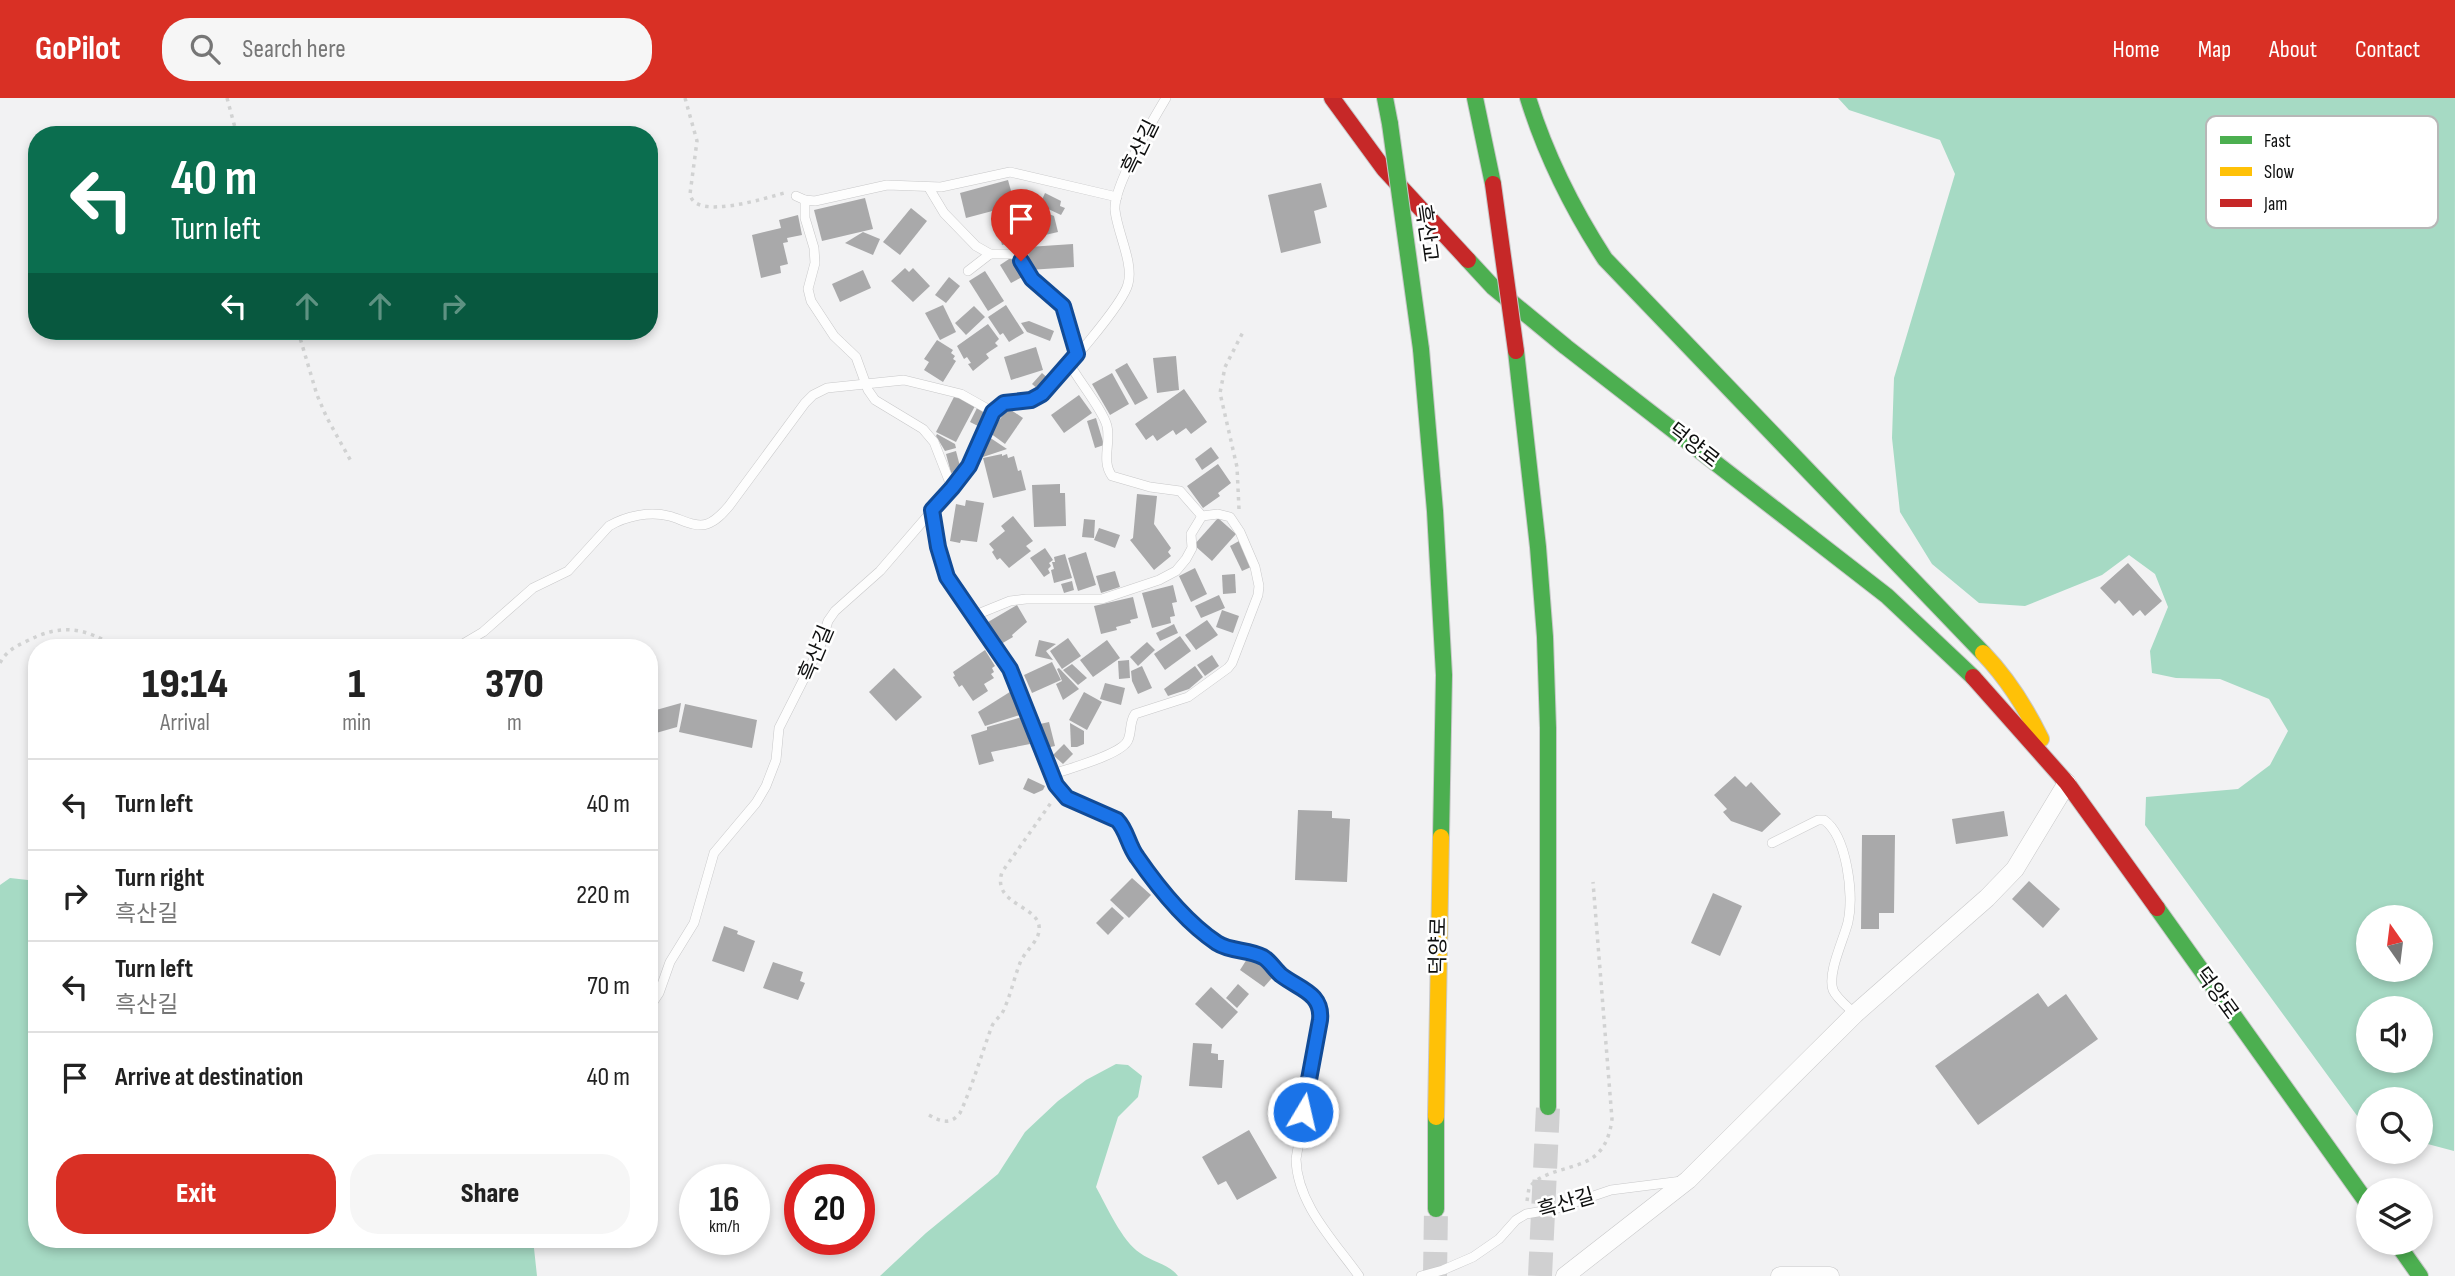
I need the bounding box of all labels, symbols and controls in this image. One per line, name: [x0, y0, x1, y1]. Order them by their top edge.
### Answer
search box: [162, 18, 652, 81]
text: GoPilot: [35, 29, 120, 69]
icon: search: [186, 30, 224, 68]
text: Search here: [242, 34, 346, 65]
text: Home: [2112, 35, 2160, 64]
text: Map: [2198, 35, 2231, 64]
text: About: [2269, 35, 2317, 64]
text: Contact: [2355, 35, 2420, 64]
street label: 흑산길: [1117, 116, 1164, 179]
legend: [2206, 116, 2438, 228]
text: Fast: [2264, 130, 2291, 153]
text: 40 m: [171, 150, 257, 209]
icon: left: [56, 154, 147, 245]
text: Slow: [2264, 161, 2294, 184]
pin: [991, 189, 1051, 261]
text: Jam: [2263, 193, 2287, 216]
icon: arrive: [1002, 200, 1040, 238]
street label: 흑산교: [1410, 203, 1443, 264]
text: Turn left: [171, 210, 261, 249]
icon: left: [215, 287, 253, 325]
icon: ahead: [288, 287, 326, 325]
icon: ahead: [361, 287, 399, 325]
icon: right: [434, 287, 472, 325]
street label: 덕양로: [1663, 418, 1724, 473]
street label: 흑산길: [794, 622, 839, 685]
text: 19:14: [142, 659, 228, 710]
text: 1: [348, 659, 365, 710]
text: 370: [485, 659, 544, 710]
text: Arrival: [160, 709, 210, 737]
text: min: [342, 709, 371, 737]
text: m: [507, 709, 522, 737]
icon: left: [56, 786, 94, 824]
text: Turn left: [115, 789, 193, 820]
text: 40 m: [587, 789, 630, 820]
text: Turn right: [115, 863, 204, 894]
icon: right: [56, 877, 94, 915]
text: 220 m: [576, 880, 630, 911]
text: 흑산길: [115, 900, 178, 928]
north arrow: [2356, 905, 2432, 982]
map controls: [2356, 905, 2433, 1255]
street label: 덕양로: [1425, 917, 1452, 975]
text: Turn left: [115, 954, 193, 985]
street label: 덕양로: [2189, 962, 2244, 1024]
icon: left: [56, 968, 94, 1006]
text: 70 m: [587, 971, 630, 1002]
text: 흑산길: [115, 991, 178, 1019]
button: sound: [2356, 996, 2433, 1073]
icon: arrive: [56, 1059, 94, 1097]
text: Arrive at destination: [115, 1062, 303, 1093]
text: 40 m: [587, 1062, 630, 1093]
position arrow: [1266, 1075, 1340, 1149]
button: search: [2356, 1087, 2433, 1164]
button: Exit: [56, 1154, 336, 1234]
button: Share: [350, 1154, 630, 1234]
speed limit sign: 20: [784, 1164, 875, 1255]
button: layers: [2356, 1178, 2433, 1255]
text: 16: [709, 1179, 740, 1222]
street label: 흑산길: [1535, 1183, 1597, 1223]
text: km/h: [709, 1216, 740, 1237]

